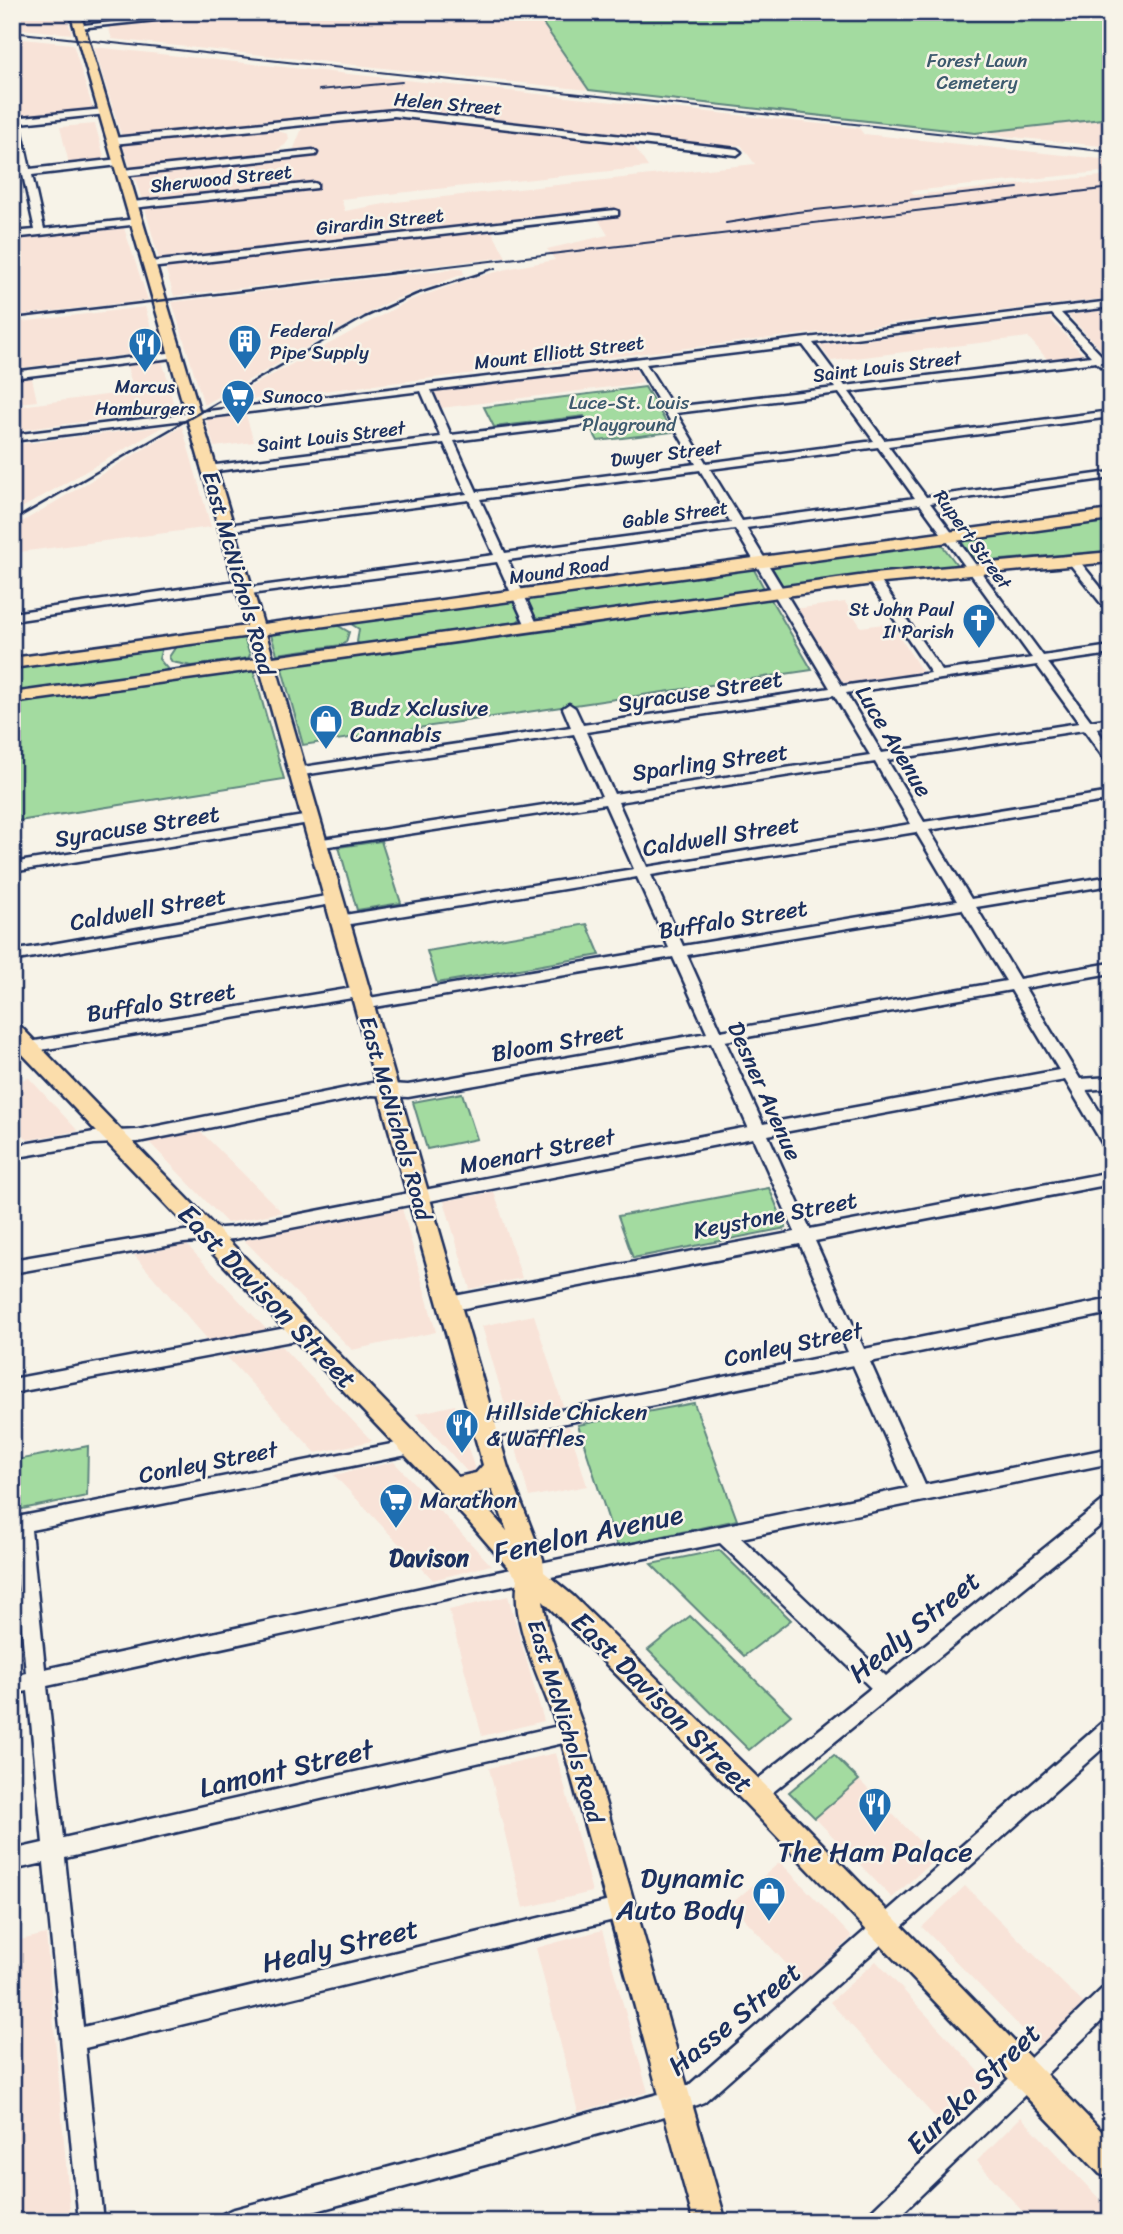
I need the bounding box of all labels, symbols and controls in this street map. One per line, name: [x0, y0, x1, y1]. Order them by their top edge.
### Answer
park label: Forest Lawn Cemetery: [927, 44, 1027, 99]
street label: Helen Street: [393, 82, 503, 125]
street label: Sherwood Street: [148, 155, 294, 202]
street label: Girardin Street: [314, 198, 446, 245]
place label: Federal Pipe Supply: [270, 314, 369, 369]
building icon: Federal Pipe Supply: [226, 322, 264, 371]
restaurant icon: Marcus Hamburgers: [126, 325, 164, 374]
street label: Mount Elliott Street: [472, 326, 646, 379]
street label: Saint Louis Street: [811, 341, 965, 392]
place label: Marcus Hamburgers: [95, 370, 195, 425]
supermarket icon: Sunoco: [219, 377, 257, 426]
place label: Sunoco: [262, 380, 323, 413]
park label: Luce-St. Louis Playground: [569, 386, 690, 441]
street label: Saint Louis Street: [255, 411, 409, 462]
street label: Dwyer Street: [609, 430, 725, 477]
street label: East McNichols Road: [190, 466, 288, 682]
street label: Rupert Street: [925, 482, 1021, 597]
street label: Gable Street: [620, 491, 730, 538]
street label: Mound Road: [507, 547, 613, 594]
place label: St John Paul II Parish: [849, 593, 955, 648]
church icon: St John Paul II Parish: [960, 601, 998, 650]
street label: Syracuse Street: [615, 658, 785, 725]
street label: Luce Avenue: [844, 677, 944, 806]
place label: Budz Xclusive Cannabis: [350, 688, 488, 755]
shop icon: Budz Xclusive Cannabis: [307, 702, 345, 751]
street label: Sparling Street: [629, 731, 791, 794]
street label: Syracuse Street: [52, 793, 222, 860]
street label: Caldwell Street: [640, 804, 802, 869]
street label: Caldwell Street: [67, 876, 230, 943]
street label: Buffalo Street: [656, 887, 811, 951]
street label: Buffalo Street: [84, 970, 239, 1034]
street label: East McNichols Road: [347, 1011, 445, 1227]
street label: Bloom Street: [488, 1011, 628, 1074]
street label: Desner Avenue: [715, 1015, 814, 1168]
street label: Moenart Street: [456, 1116, 620, 1187]
street label: Keystone Street: [690, 1179, 861, 1251]
street label: East Davison Street: [165, 1192, 370, 1401]
street label: Conley Street: [720, 1309, 868, 1379]
place label: Hillside Chicken & Waffles: [486, 1392, 647, 1459]
restaurant icon: Hillside Chicken & Waffles: [443, 1406, 481, 1455]
street label: Conley Street: [135, 1429, 283, 1496]
place label: Marathon: [420, 1480, 517, 1521]
supermarket icon: Marathon: [377, 1481, 415, 1530]
street label: Fenelon Avenue: [489, 1489, 688, 1578]
district label: Davison: [389, 1537, 469, 1579]
street label: Healy Street: [837, 1557, 992, 1696]
street label: East Davison Street: [559, 1599, 766, 1806]
street label: East McNichols Road: [515, 1614, 617, 1830]
street label: Lamont Street: [194, 1724, 380, 1812]
restaurant icon: The Ham Palace: [856, 1785, 894, 1834]
place label: The Ham Palace: [777, 1827, 973, 1876]
place label: Dynamic Auto Body: [615, 1853, 745, 1934]
shop icon: Dynamic Auto Body: [750, 1874, 788, 1923]
street label: Healy Street: [257, 1904, 423, 1987]
street label: Hasse Street: [656, 1948, 813, 2088]
street label: Eureka Street: [894, 2010, 1053, 2166]

